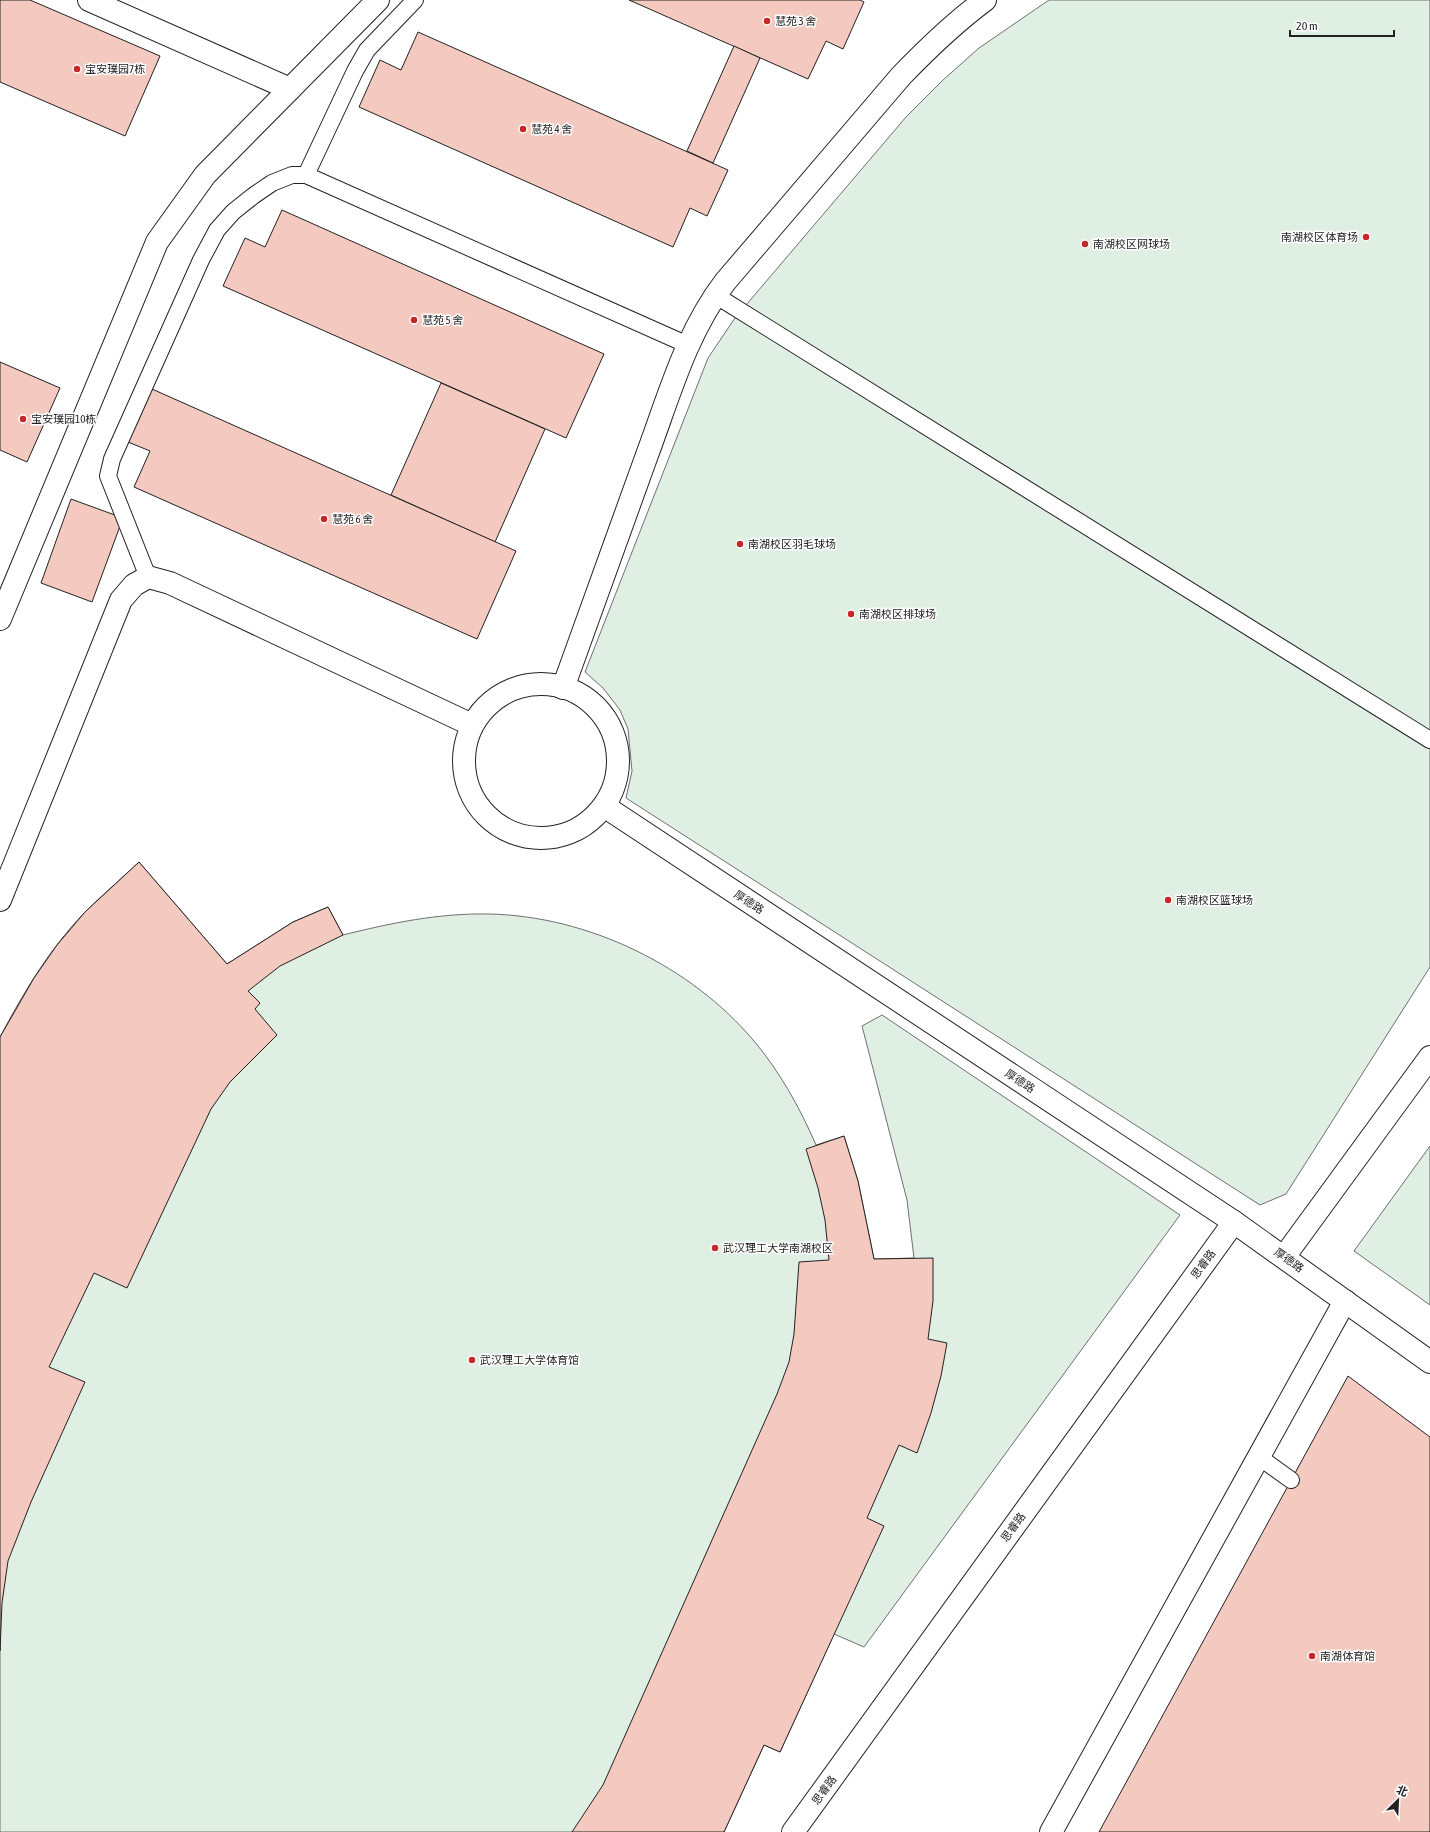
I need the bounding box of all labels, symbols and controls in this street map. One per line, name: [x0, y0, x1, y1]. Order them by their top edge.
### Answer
scale bar: [1290, 12, 1394, 38]
place label: 慧苑 3 舍: [775, 15, 816, 27]
marker: 慧苑 3 舍: [762, 16, 772, 26]
text: 20 m: [1296, 19, 1318, 33]
place label: 宝安璞园7栋: [85, 63, 145, 75]
marker: 宝安璞园7栋: [72, 64, 82, 74]
place label: 慧苑 4 舍: [531, 123, 572, 135]
marker: 慧苑 4 舍: [518, 124, 528, 134]
place label: 南湖校区体育场: [1281, 231, 1358, 243]
marker: 南湖校区体育场: [1361, 232, 1371, 242]
place label: 南湖校区网球场: [1093, 238, 1170, 250]
marker: 南湖校区网球场: [1080, 239, 1090, 249]
place label: 慧苑 5 舍: [422, 314, 463, 326]
marker: 慧苑 5 舍: [409, 315, 419, 325]
place label: 宝安璞园10栋: [31, 413, 96, 425]
marker: 宝安璞园10栋: [18, 414, 28, 424]
place label: 慧苑 6 舍: [332, 513, 373, 525]
marker: 慧苑 6 舍: [319, 514, 329, 524]
place label: 南湖校区羽毛球场: [748, 538, 836, 550]
marker: 南湖校区羽毛球场: [735, 539, 745, 549]
place label: 南湖校区排球场: [859, 608, 936, 620]
marker: 南湖校区排球场: [846, 609, 856, 619]
street label: 厚德路: [732, 888, 766, 916]
place label: 南湖校区篮球场: [1176, 894, 1253, 906]
marker: 南湖校区篮球场: [1163, 895, 1173, 905]
street label: 厚德路: [1003, 1067, 1037, 1095]
place label: 武汉理工大学南湖校区: [723, 1242, 833, 1254]
marker: 武汉理工大学南湖校区: [710, 1243, 720, 1253]
street label: 厚德路: [1272, 1246, 1306, 1274]
street label: 思睿路: [1188, 1247, 1218, 1281]
place label: 武汉理工大学体育馆: [480, 1354, 579, 1366]
marker: 武汉理工大学体育馆: [467, 1355, 477, 1365]
street label: 思睿路: [998, 1510, 1028, 1544]
place label: 南湖体育馆: [1320, 1650, 1375, 1662]
marker: 南湖体育馆: [1307, 1651, 1317, 1661]
street label: 思睿路: [809, 1773, 839, 1807]
north arrow: [1378, 1780, 1418, 1820]
text: 北: [1395, 1783, 1410, 1799]

